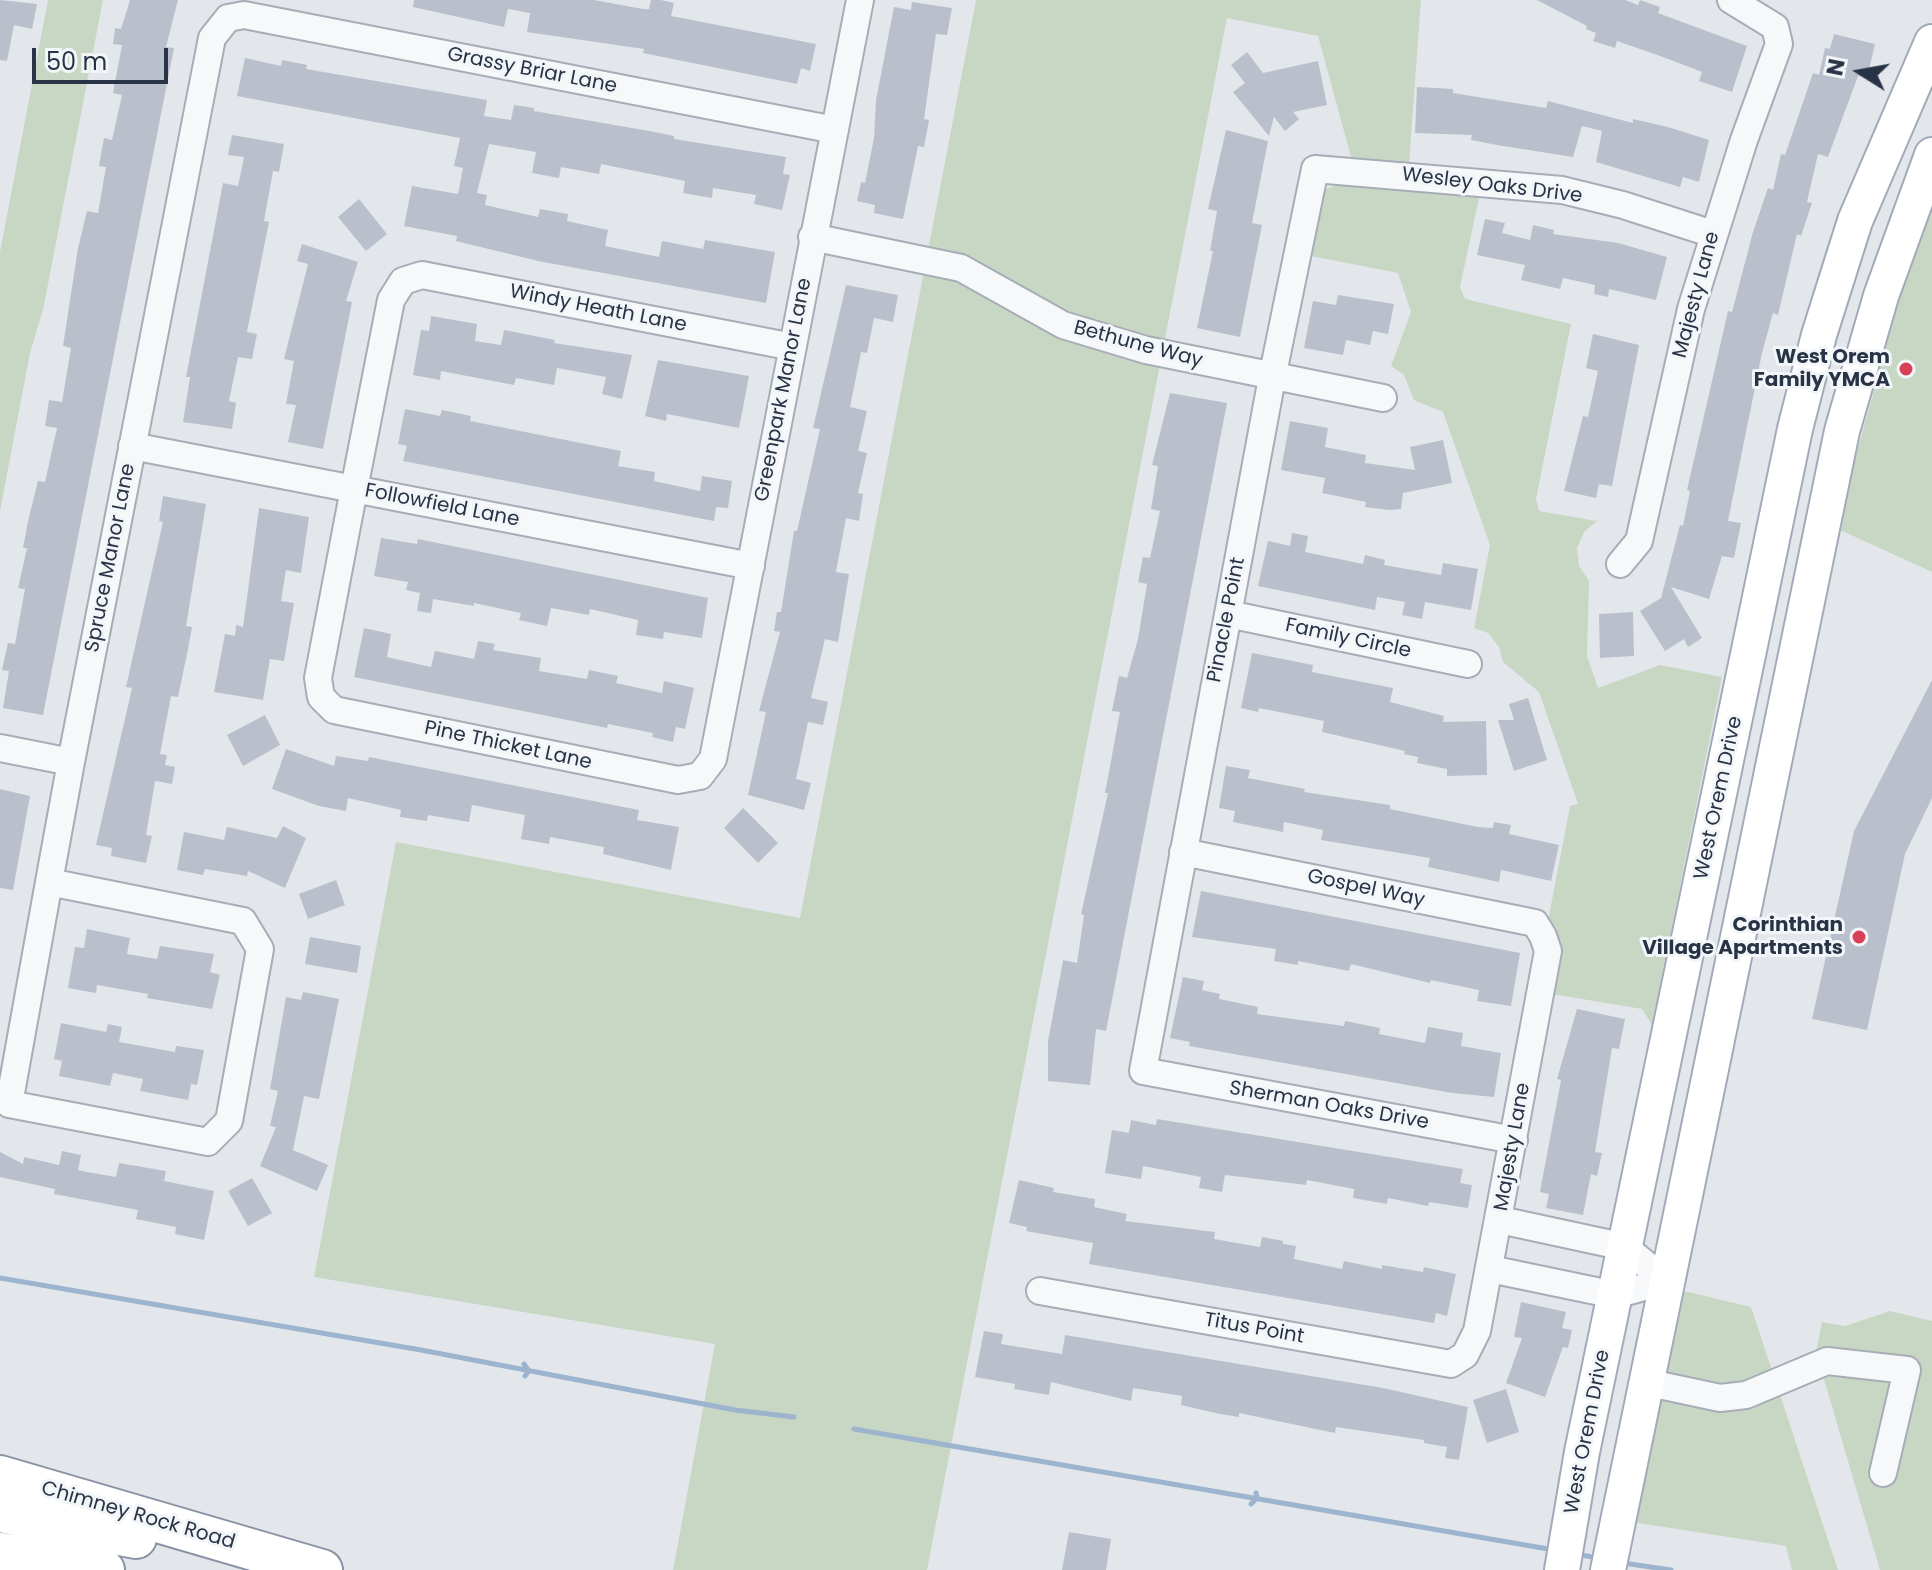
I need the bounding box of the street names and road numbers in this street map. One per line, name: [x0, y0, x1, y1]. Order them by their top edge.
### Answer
street label: Grassy Briar Lane: [445, 43, 619, 99]
street label: Wesley Oaks Drive: [1400, 163, 1584, 209]
street label: Majesty Lane: [1669, 229, 1725, 361]
street label: Greenpark Manor Lane: [751, 276, 817, 504]
street label: Windy Heath Lane: [507, 280, 689, 338]
street label: Bethune Way: [1071, 316, 1205, 374]
street label: Spruce Manor Lane: [81, 462, 141, 654]
street label: Followfield Lane: [363, 479, 521, 533]
street label: Pinacle Point: [1203, 555, 1251, 685]
street label: Family Circle: [1283, 614, 1413, 664]
street label: West Orem Drive: [1690, 714, 1748, 882]
street label: Pine Thicket Lane: [422, 717, 594, 775]
street label: Gospel Way: [1305, 865, 1427, 913]
street label: Sherman Oaks Drive: [1227, 1077, 1431, 1135]
street label: Majesty Lane: [1490, 1081, 1536, 1213]
street label: Titus Point: [1202, 1308, 1306, 1350]
street label: West Orem Drive: [1560, 1348, 1616, 1516]
street label: Chimney Rock Road: [38, 1477, 238, 1555]

